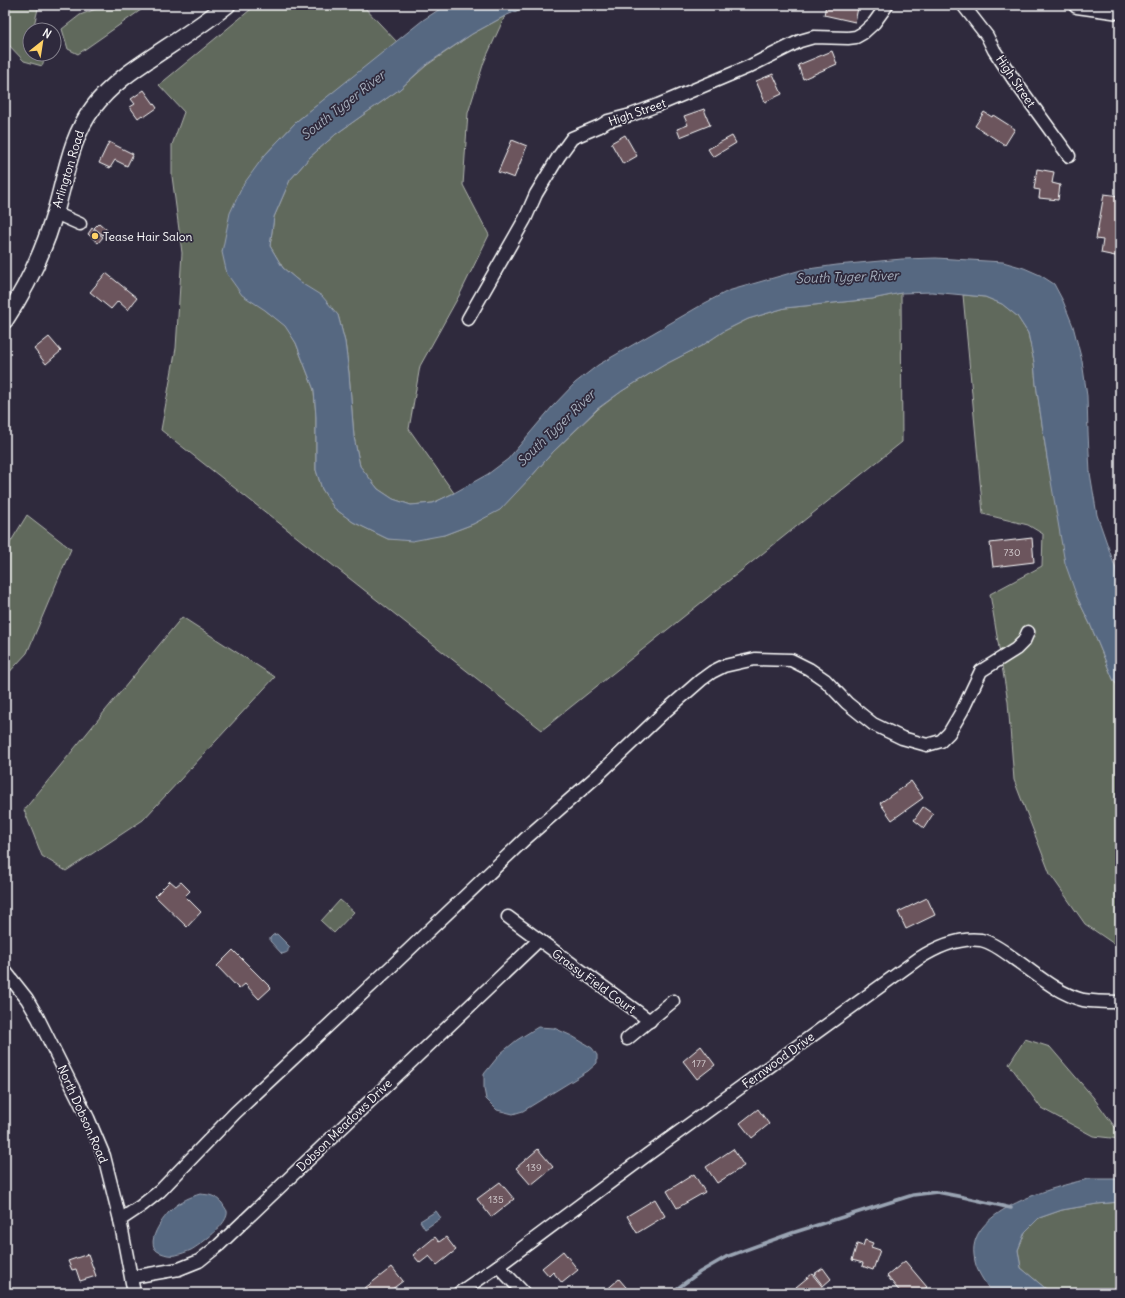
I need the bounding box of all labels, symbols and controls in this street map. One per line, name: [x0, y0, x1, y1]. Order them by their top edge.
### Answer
north arrow: [22, 22, 62, 62]
text: N: [40, 25, 54, 41]
street label: High Street: [993, 52, 1039, 110]
water label: South Tyger River: [297, 66, 390, 143]
street label: High Street: [606, 95, 668, 129]
street label: Arlington Road: [49, 128, 87, 210]
place label: Tease Hair Salon: [103, 229, 192, 244]
marker: Tease Hair Salon: [90, 231, 100, 241]
water label: South Tyger River: [795, 267, 900, 287]
water label: South Tyger River: [513, 385, 600, 470]
house number: 730: [1003, 546, 1021, 559]
street label: Grassy Field Court: [549, 946, 639, 1016]
street label: Fernwood Drive: [739, 1029, 817, 1091]
house number: 177: [692, 1057, 706, 1070]
street label: North Dobson Road: [55, 1063, 111, 1165]
street label: Dobson Meadows Drive: [293, 1076, 395, 1174]
house number: 139: [526, 1161, 542, 1174]
house number: 135: [488, 1193, 504, 1206]

